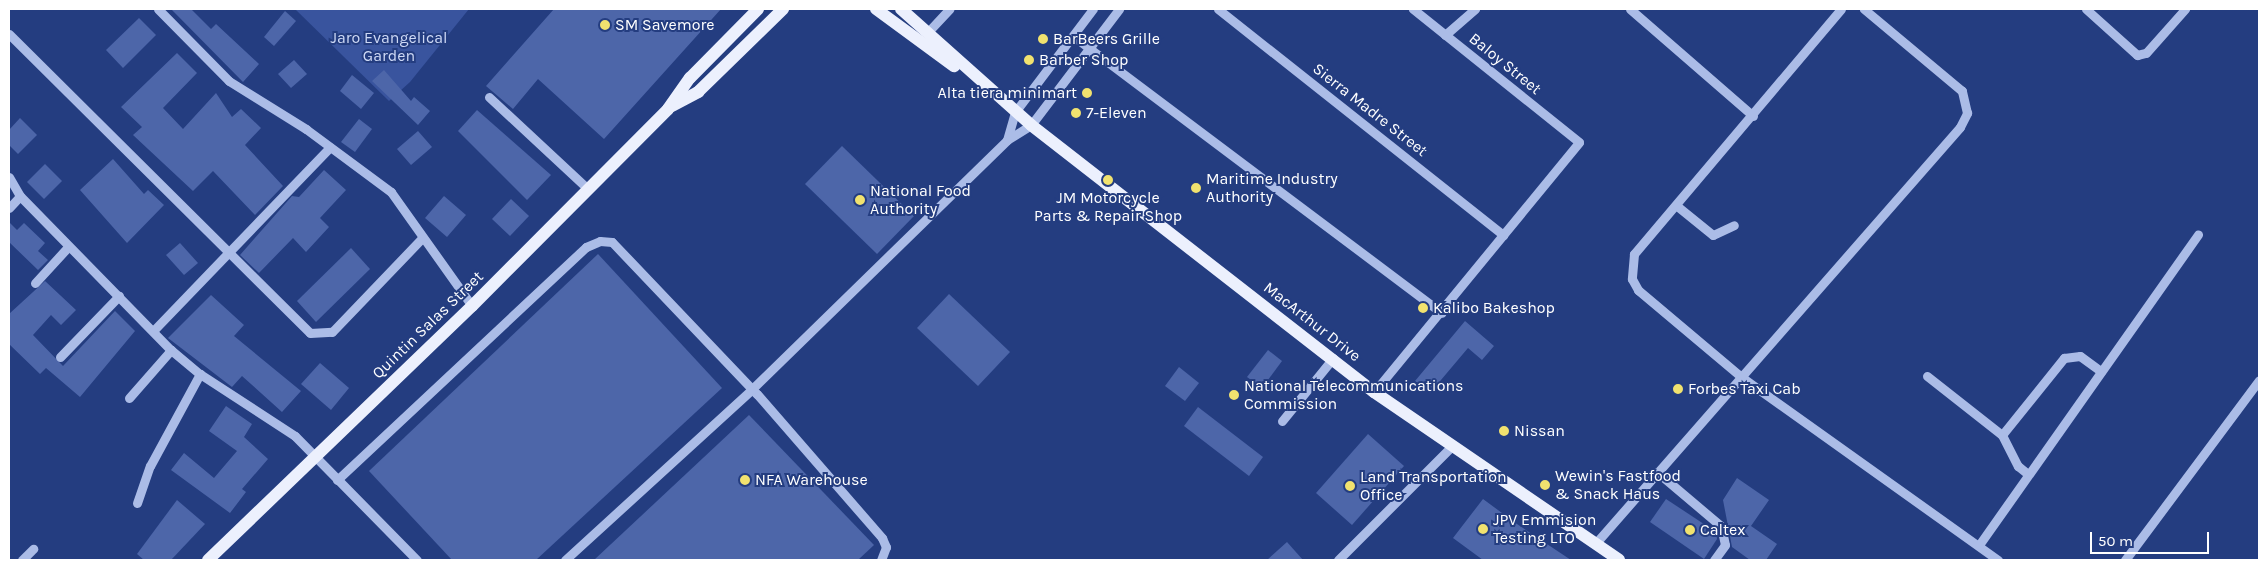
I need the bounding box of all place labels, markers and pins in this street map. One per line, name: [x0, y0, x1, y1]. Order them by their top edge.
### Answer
place label: SM Savemore: [615, 15, 714, 35]
marker: SM Savemore: [599, 19, 611, 31]
place label: BarBeers Grille: [1053, 29, 1160, 49]
marker: BarBeers Grille: [1037, 33, 1049, 45]
place label: Barber Shop: [1039, 50, 1128, 70]
marker: Barber Shop: [1023, 54, 1035, 66]
place label: Alta tiera minimart: [938, 83, 1077, 103]
marker: Alta tiera minimart: [1081, 87, 1093, 99]
place label: 7-Eleven: [1086, 103, 1147, 123]
marker: 7-Eleven: [1070, 107, 1082, 119]
place label: Maritime Industry Authority: [1206, 169, 1338, 207]
marker: JM Motorcycle Parts & Repair Shop: [1102, 174, 1114, 186]
place label: National Food Authority: [870, 181, 971, 219]
marker: Maritime Industry Authority: [1190, 182, 1202, 194]
place label: JM Motorcycle Parts & Repair Shop: [1034, 188, 1182, 226]
marker: National Food Authority: [854, 194, 866, 206]
place label: Kalibo Bakeshop: [1433, 298, 1555, 318]
marker: Kalibo Bakeshop: [1417, 302, 1429, 314]
place label: National Telecommunications Commission: [1244, 376, 1463, 414]
place label: Forbes Taxi Cab: [1688, 379, 1801, 399]
marker: Forbes Taxi Cab: [1672, 383, 1684, 395]
marker: National Telecommunications Commission: [1228, 389, 1240, 401]
place label: Nissan: [1514, 421, 1565, 441]
marker: Nissan: [1498, 425, 1510, 437]
place label: Wewin's Fastfood & Snack Haus: [1555, 466, 1681, 504]
place label: Land Transportation Office: [1360, 467, 1507, 505]
place label: NFA Warehouse: [755, 470, 868, 490]
marker: NFA Warehouse: [739, 474, 751, 486]
marker: Wewin's Fastfood & Snack Haus: [1539, 479, 1551, 491]
marker: Land Transportation Office: [1344, 480, 1356, 492]
place label: JPV Emmision Testing LTO: [1493, 510, 1596, 548]
place label: Caltex: [1700, 520, 1746, 540]
marker: JPV Emmision Testing LTO: [1477, 523, 1489, 535]
marker: Caltex: [1684, 524, 1696, 536]

